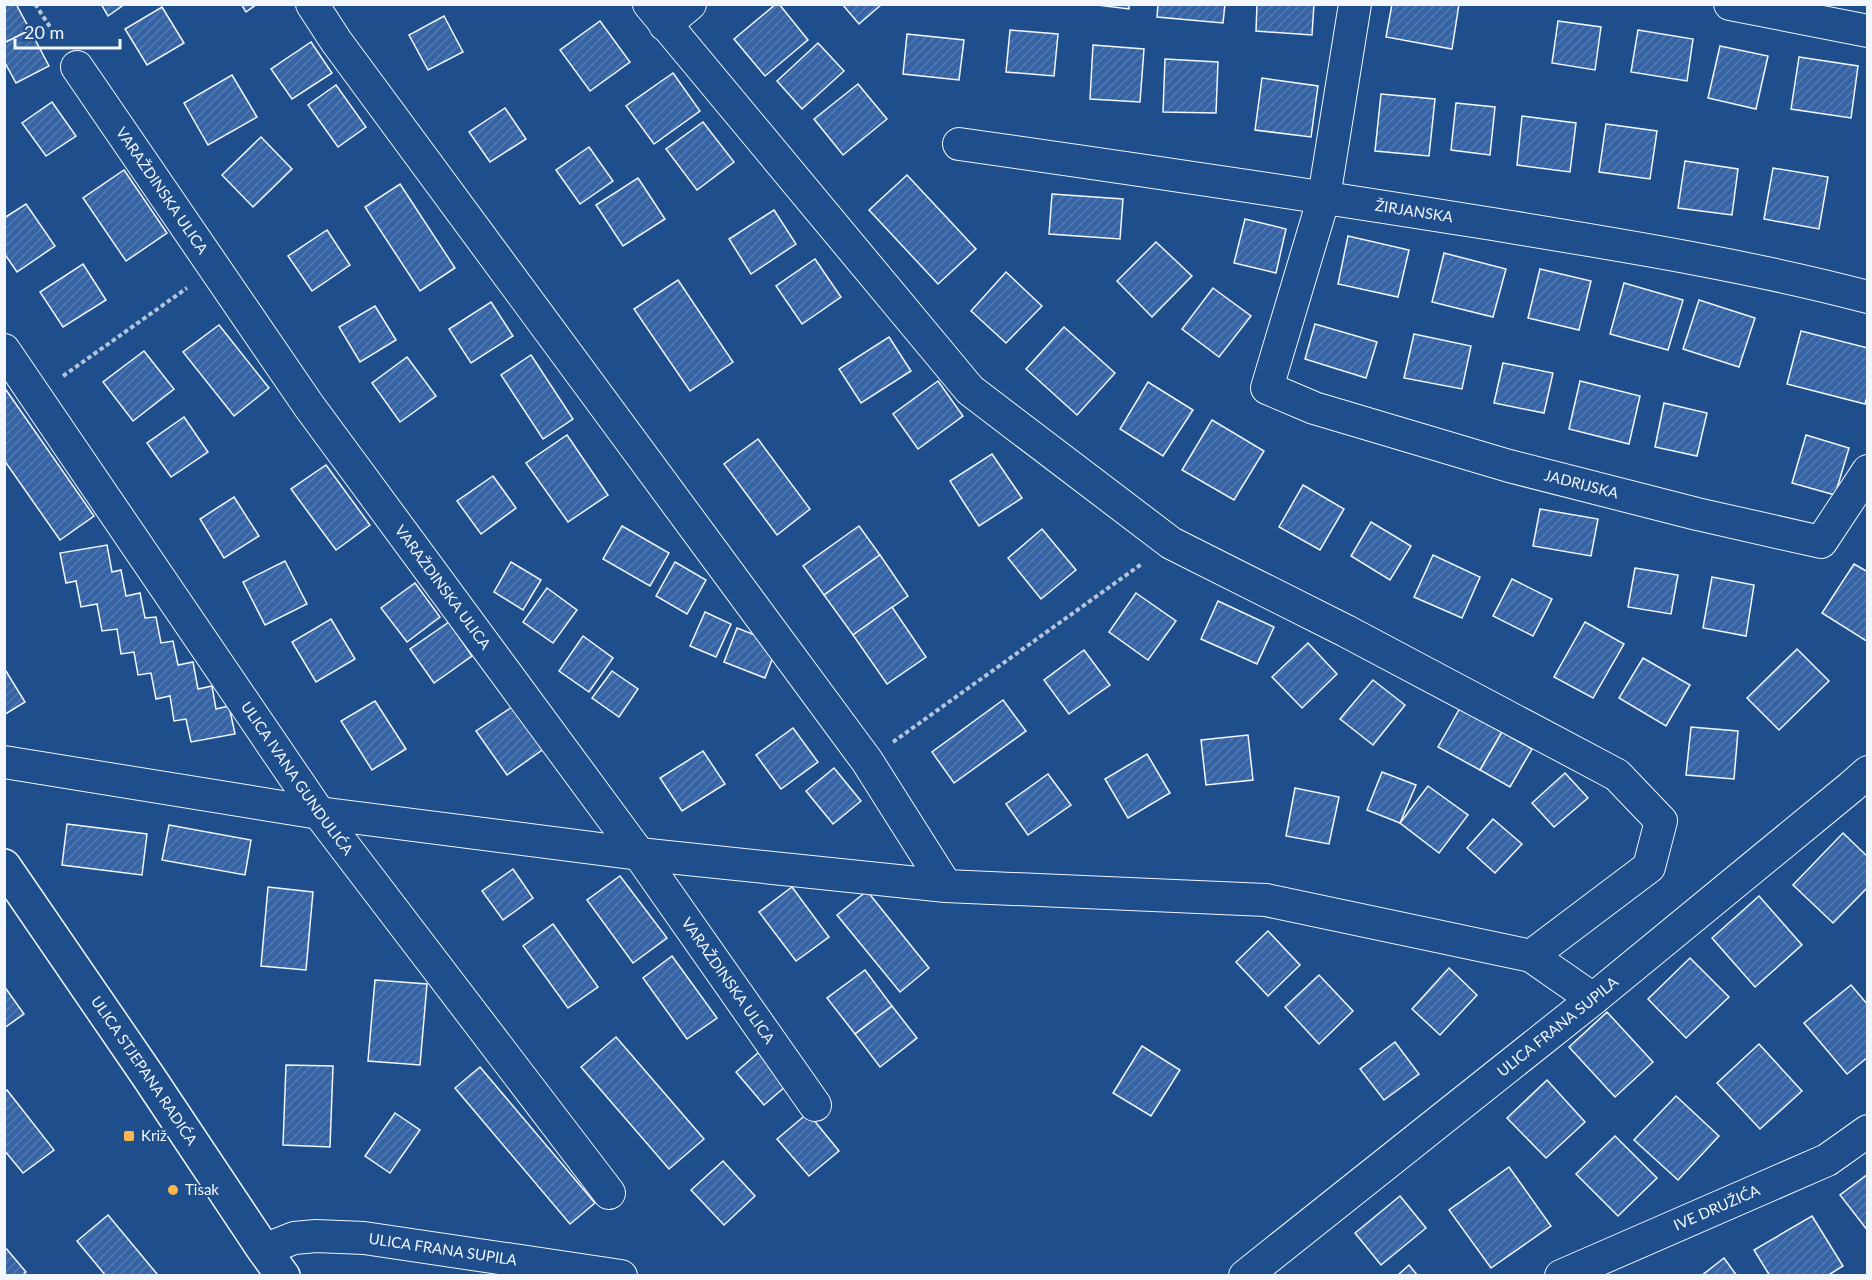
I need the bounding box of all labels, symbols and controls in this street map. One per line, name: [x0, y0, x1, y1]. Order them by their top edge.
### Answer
scale bar: [15, 12, 120, 50]
text: 20 m: [24, 21, 64, 43]
street label: VARAŽDINSKA ULICA: [113, 123, 213, 258]
street label: ŽIRJANSKA: [1374, 196, 1455, 226]
street label: JADRIJSKA: [1543, 465, 1621, 502]
street label: VARAŽDINSKA ULICA: [392, 521, 496, 653]
street label: ULICA IVANA GUNDULIĆA: [238, 698, 358, 859]
street label: VARAŽDINSKA ULICA: [678, 914, 780, 1047]
street label: ULICA FRANA SUPILA: [1493, 972, 1622, 1080]
street label: ULICA STJEPANA RADIĆA: [88, 992, 202, 1149]
place label: Križ: [141, 1126, 167, 1144]
marker: Križ: [122, 1129, 136, 1143]
place label: Tisak: [185, 1180, 219, 1198]
street label: IVE DRUŽIĆA: [1671, 1180, 1763, 1234]
marker: Tisak: [166, 1183, 180, 1197]
street label: ULICA FRANA SUPILA: [367, 1229, 519, 1269]

